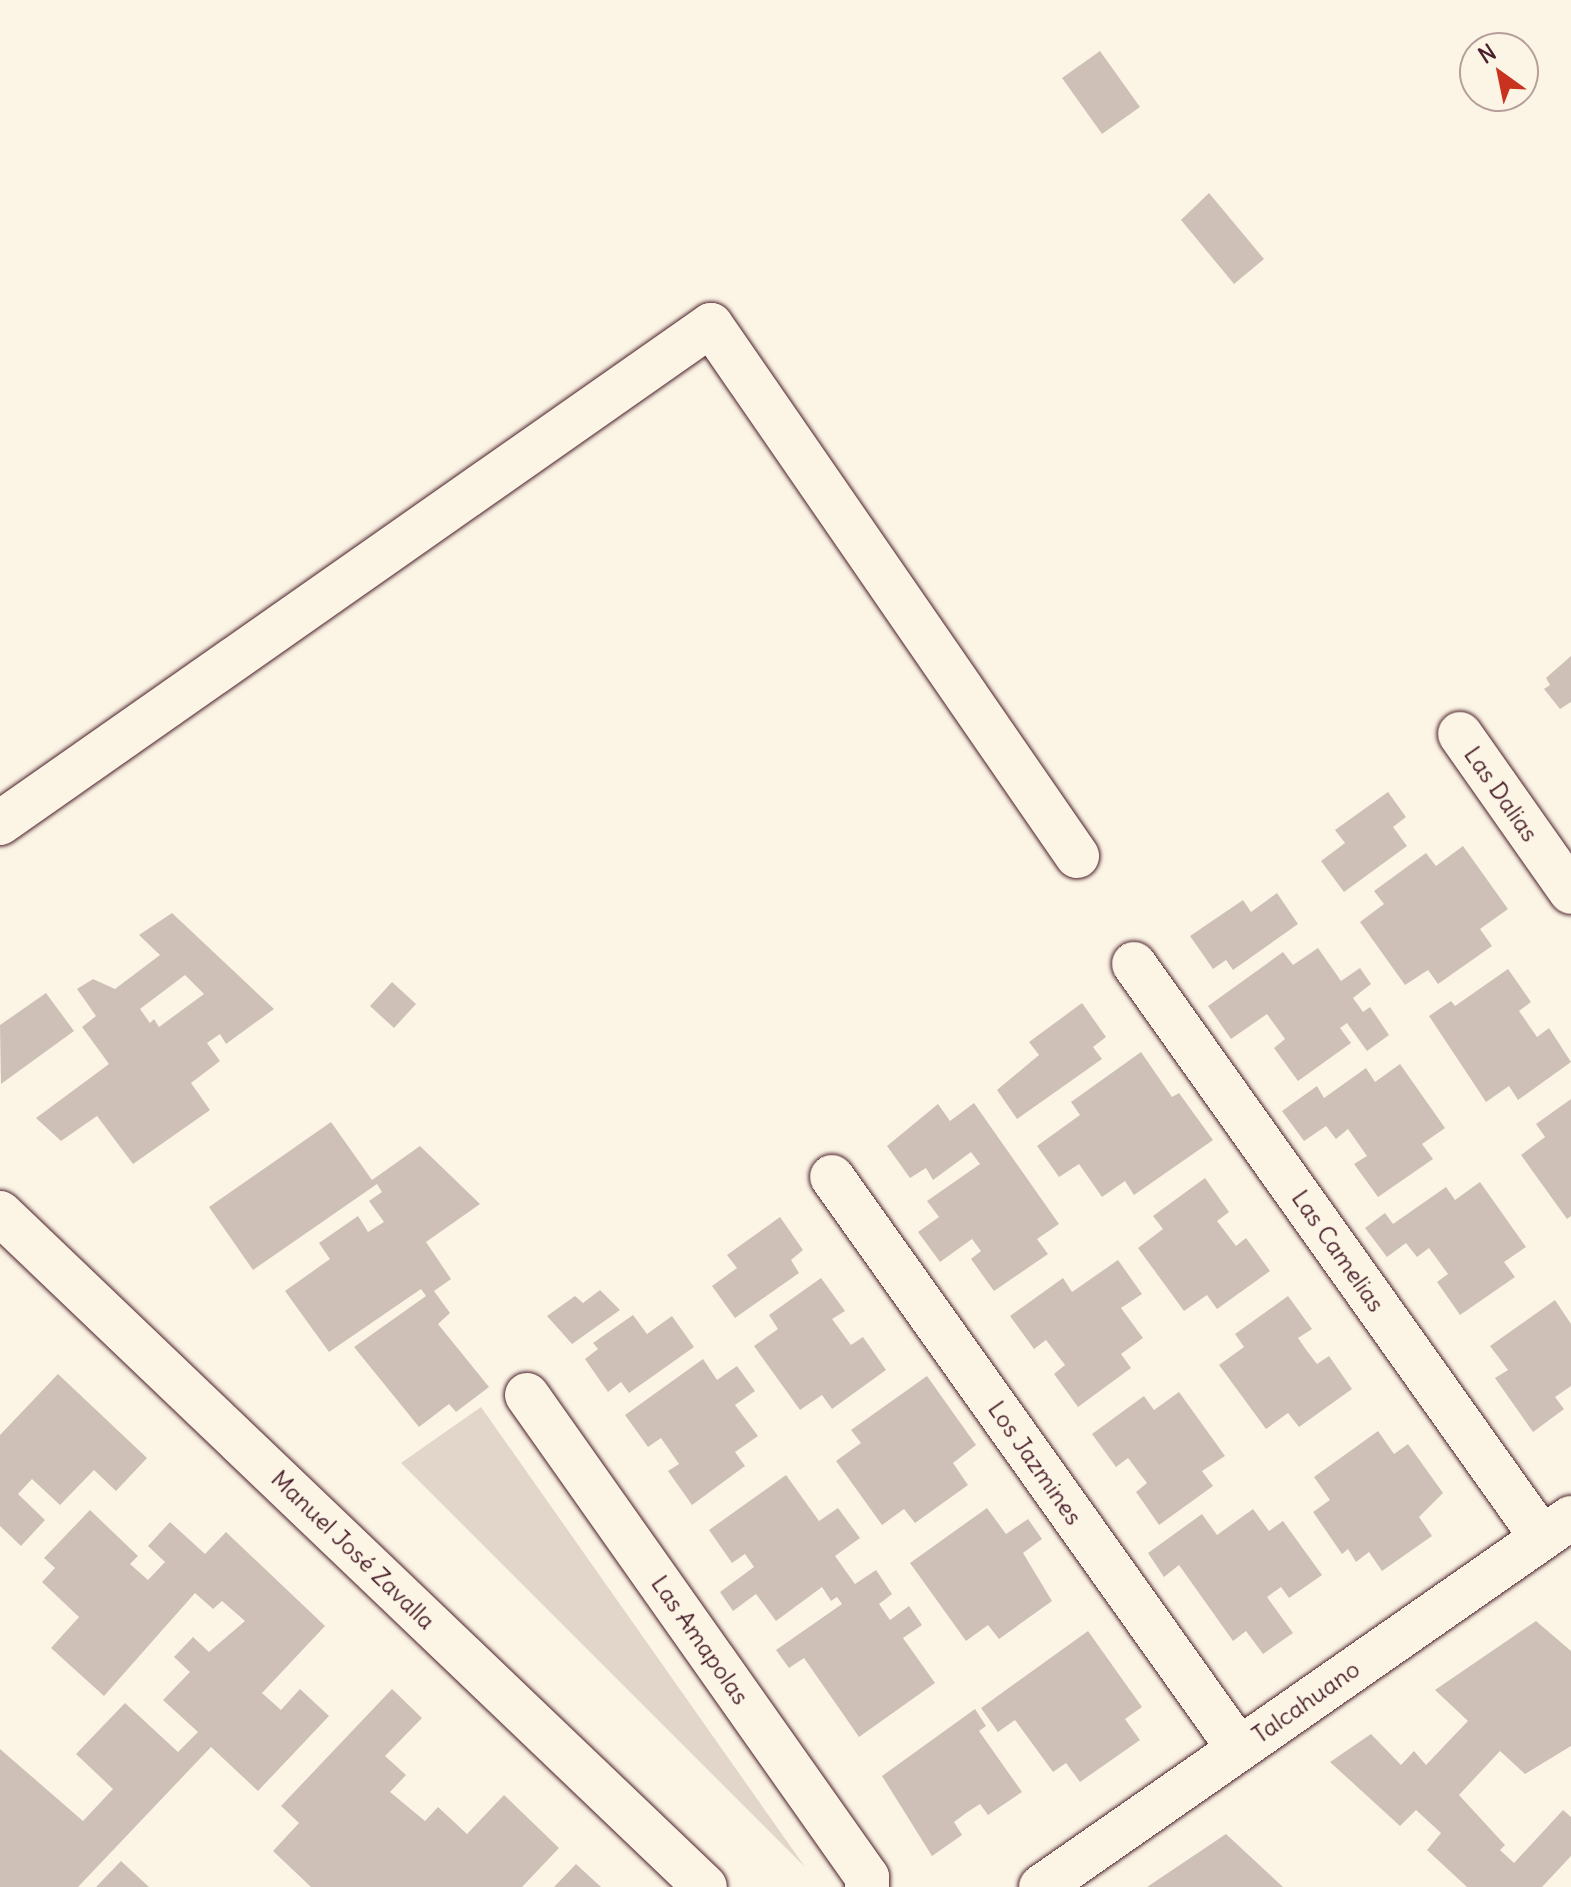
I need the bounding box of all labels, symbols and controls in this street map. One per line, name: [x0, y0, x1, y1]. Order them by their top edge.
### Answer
north arrow: [1459, 32, 1539, 112]
text: N: [1473, 38, 1501, 69]
street label: Las Dalias: [1458, 741, 1544, 847]
street label: Las Camelias: [1286, 1185, 1390, 1317]
street label: Los Jazmines: [982, 1396, 1088, 1530]
street label: Manuel José Zavalla: [265, 1464, 441, 1636]
street label: Las Amapolas: [645, 1570, 755, 1710]
street label: Talcahuano: [1247, 1654, 1365, 1750]

